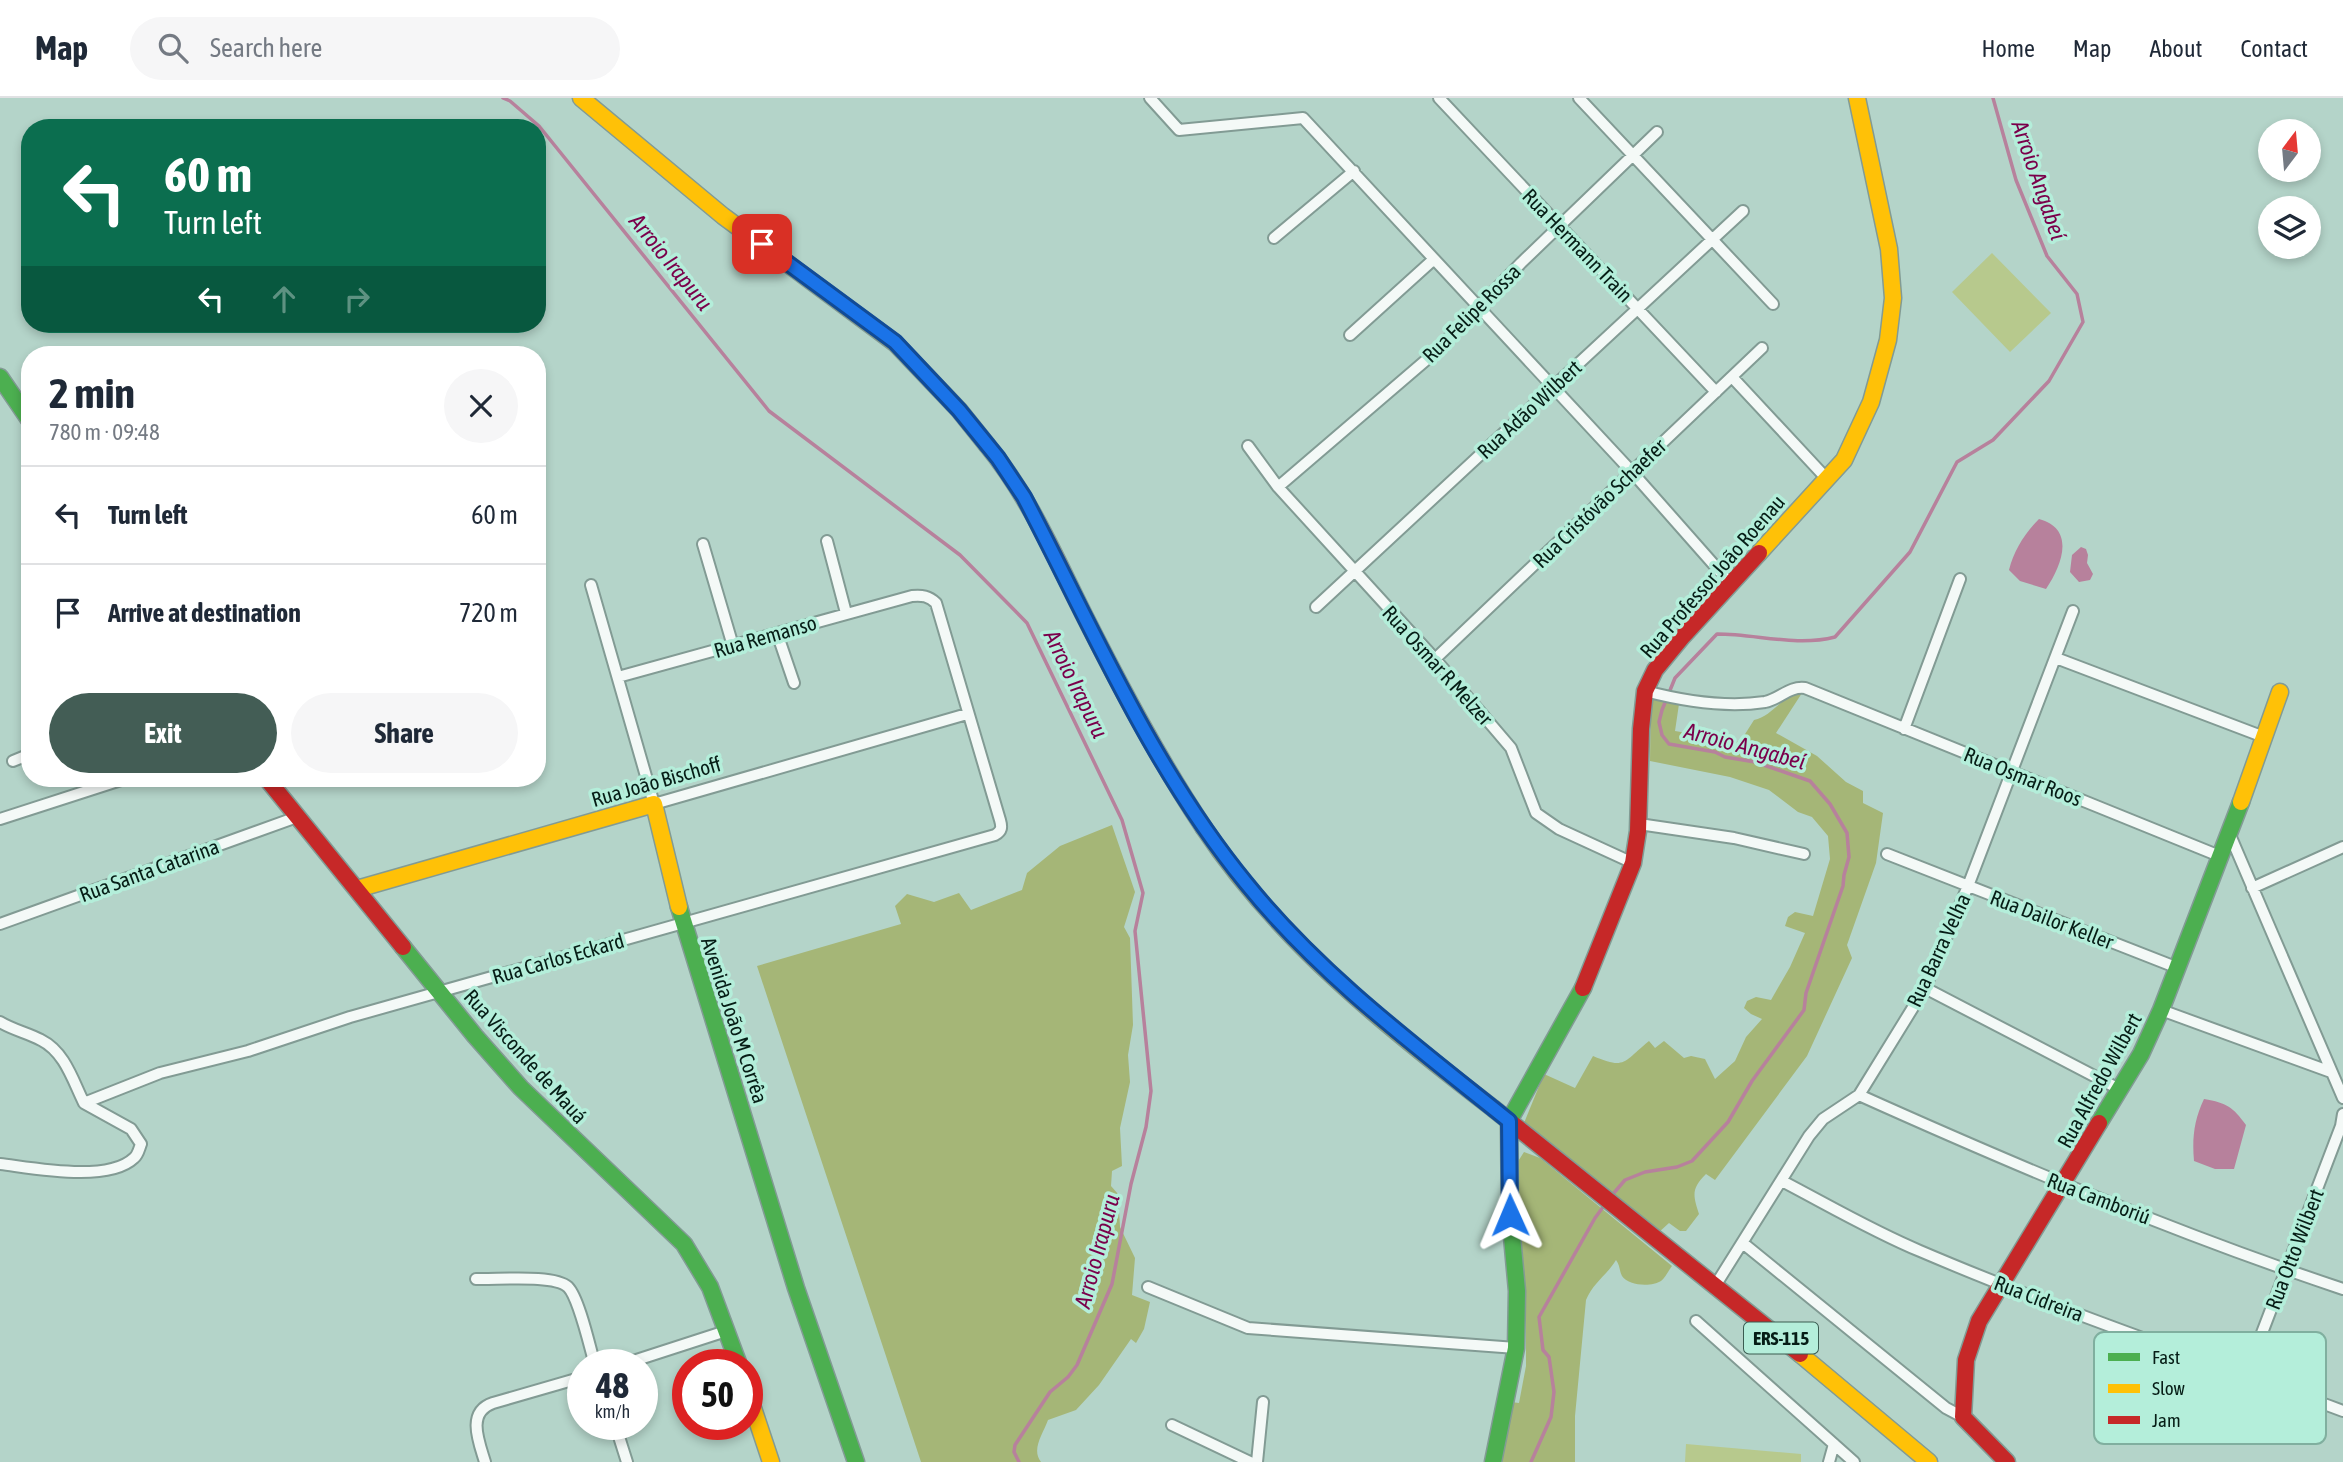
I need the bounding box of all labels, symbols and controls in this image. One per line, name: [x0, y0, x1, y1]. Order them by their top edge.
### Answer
search box: [130, 17, 620, 80]
text: Map: [35, 29, 88, 67]
icon: search: [154, 29, 192, 67]
text: Search here: [210, 33, 322, 63]
text: Home: [1981, 35, 2035, 62]
text: Map: [2073, 35, 2111, 62]
text: About: [2149, 35, 2202, 62]
text: Contact: [2240, 35, 2308, 62]
water label: Arroio Angabeí: [2006, 116, 2072, 244]
north arrow: [2258, 119, 2320, 182]
map controls: [2258, 119, 2321, 259]
text: 60 m: [164, 146, 252, 202]
icon: left: [49, 147, 140, 238]
street label: Rua Hermann Train: [1518, 183, 1638, 307]
button: layers: [2258, 196, 2321, 259]
text: Turn left: [164, 204, 262, 241]
water label: Arroio Irapuru: [624, 208, 718, 316]
pin: [732, 214, 792, 274]
icon: arrive: [743, 225, 781, 263]
street label: Rua Felipe Rossa: [1417, 259, 1525, 367]
icon: left: [192, 280, 230, 318]
icon: ahead: [265, 280, 303, 318]
icon: right: [338, 280, 376, 318]
street label: Rua Adão Wilbert: [1472, 355, 1586, 463]
text: 2 min: [49, 369, 135, 417]
button: close: [444, 369, 518, 443]
text: 780 m · 09:48: [49, 419, 160, 445]
street label: Rua Cristóvão Schaefer: [1528, 433, 1671, 572]
street label: Rua Professor João Roenau: [1635, 490, 1789, 662]
icon: left: [49, 496, 87, 534]
text: Turn left: [108, 500, 188, 530]
text: 60 m: [471, 500, 518, 530]
icon: arrive: [49, 594, 87, 632]
text: Arrive at destination: [108, 598, 301, 628]
text: 720 m: [459, 598, 518, 628]
street label: Rua Osmar R Melzer: [1378, 600, 1498, 730]
street label: Rua Remanso: [711, 610, 819, 662]
water label: Arroio Irapuru: [1038, 625, 1113, 742]
button: Exit: [49, 693, 277, 773]
button: Share: [291, 693, 518, 773]
water label: Arroio Angabeí: [1681, 717, 1809, 775]
street label: Rua Osmar Roos: [1961, 742, 2085, 810]
street label: Rua João Bischoff: [588, 751, 724, 811]
street label: Rua Santa Catarina: [76, 834, 222, 906]
street label: Rua Dailor Keller: [1987, 885, 2118, 954]
street label: Rua Barra Velha: [1901, 889, 1975, 1011]
street label: Rua Carlos Eckard: [489, 928, 627, 988]
street label: Avenida João M Corrêa: [697, 934, 773, 1106]
street label: Rua Visconde de Mauá: [459, 984, 593, 1128]
street label: Rua Alfredo Wilbert: [2052, 1008, 2146, 1152]
street label: Rua Camboriú: [2044, 1167, 2154, 1229]
position arrow: [1473, 1178, 1547, 1252]
street label: Rua Otto Wilbert: [2260, 1185, 2328, 1313]
water label: Arroio Irapuru: [1069, 1191, 1125, 1312]
street label: Rua Cidreira: [1991, 1270, 2087, 1326]
road number: ERS-115: [1744, 1322, 1818, 1354]
legend: [2094, 1332, 2326, 1444]
text: Fast: [2152, 1346, 2180, 1368]
speed limit sign: 50: [672, 1349, 763, 1440]
text: 48: [596, 1365, 629, 1405]
text: Slow: [2152, 1377, 2186, 1399]
text: km/h: [595, 1401, 630, 1422]
text: Jam: [2152, 1409, 2181, 1431]

